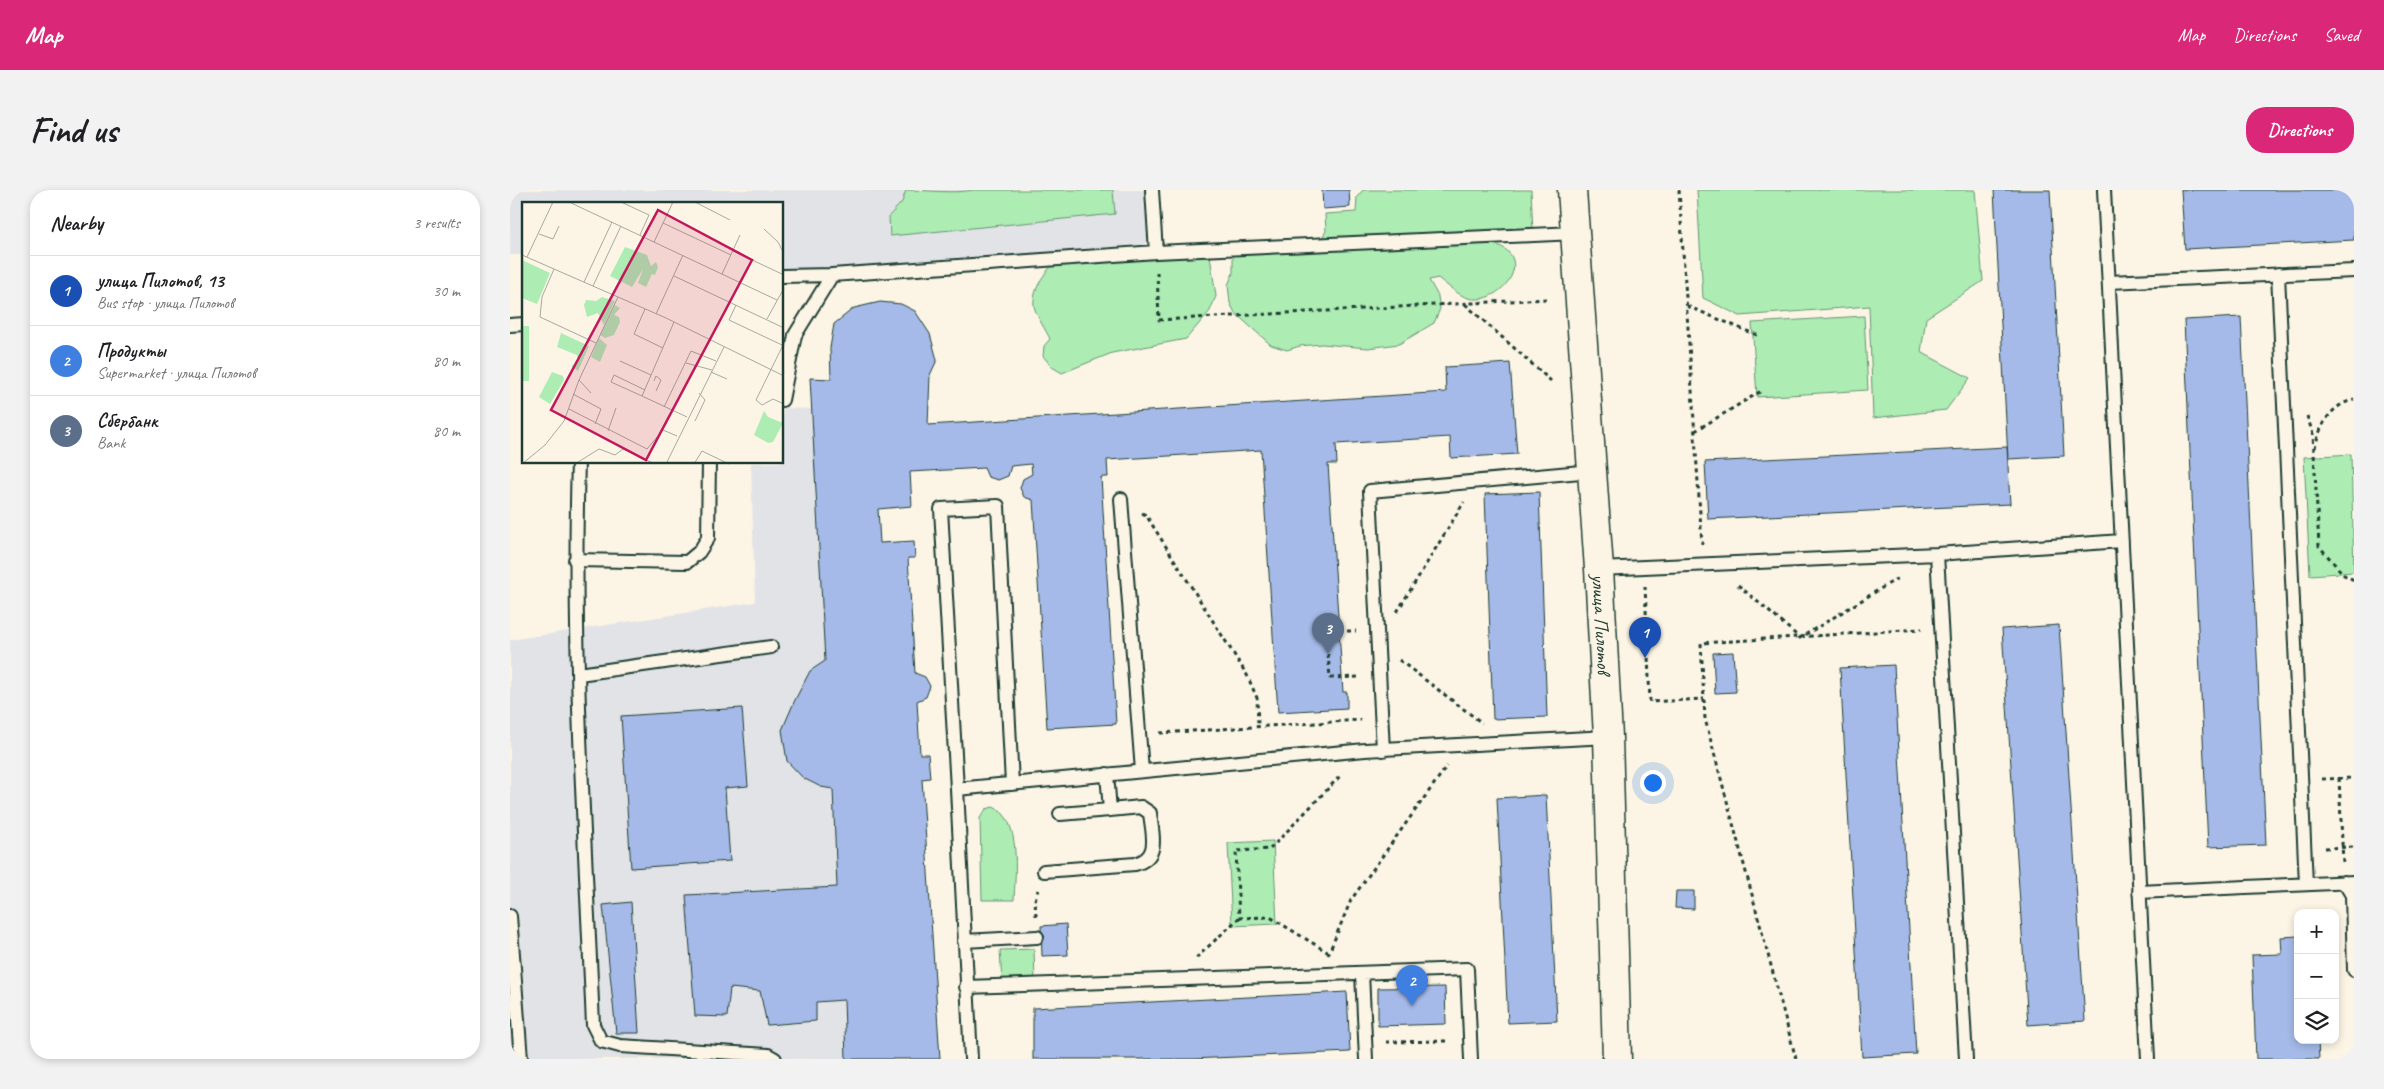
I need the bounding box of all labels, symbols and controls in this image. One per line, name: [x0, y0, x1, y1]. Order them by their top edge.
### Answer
text: Map: [25, 20, 62, 50]
text: Map: [2178, 24, 2205, 46]
text: Directions: [2233, 24, 2296, 46]
text: Saved: [2324, 24, 2359, 46]
button: Directions: [2246, 107, 2354, 153]
text: Find us: [30, 108, 117, 153]
inset map: [522, 202, 784, 464]
text: Nearby: [50, 210, 103, 236]
text: 3 results: [413, 213, 460, 233]
text: улица Пилотов, 13: [97, 269, 224, 293]
text: 1: [62, 281, 70, 301]
text: 30 m: [433, 281, 460, 301]
text: Bus stop · улица Пилотов: [97, 293, 234, 313]
text: Продукты: [97, 339, 166, 363]
text: 2: [62, 351, 70, 371]
text: 80 m: [433, 351, 460, 371]
text: Supermarket · улица Пилотов: [97, 363, 256, 383]
text: Сбербанк: [97, 409, 158, 433]
text: 3: [62, 421, 70, 441]
text: 80 m: [433, 421, 460, 441]
text: Bank: [97, 433, 125, 453]
street label: улица Пилотов: [1587, 572, 1617, 678]
pin: 3: [1312, 613, 1344, 654]
pin: 1: [1629, 617, 1661, 658]
your location: [1640, 770, 1666, 796]
map controls: [2294, 909, 2339, 1044]
button: +: [2294, 909, 2339, 954]
button: −: [2294, 954, 2339, 999]
pin: 2: [1396, 965, 1428, 1006]
button: layers: [2294, 999, 2339, 1044]

